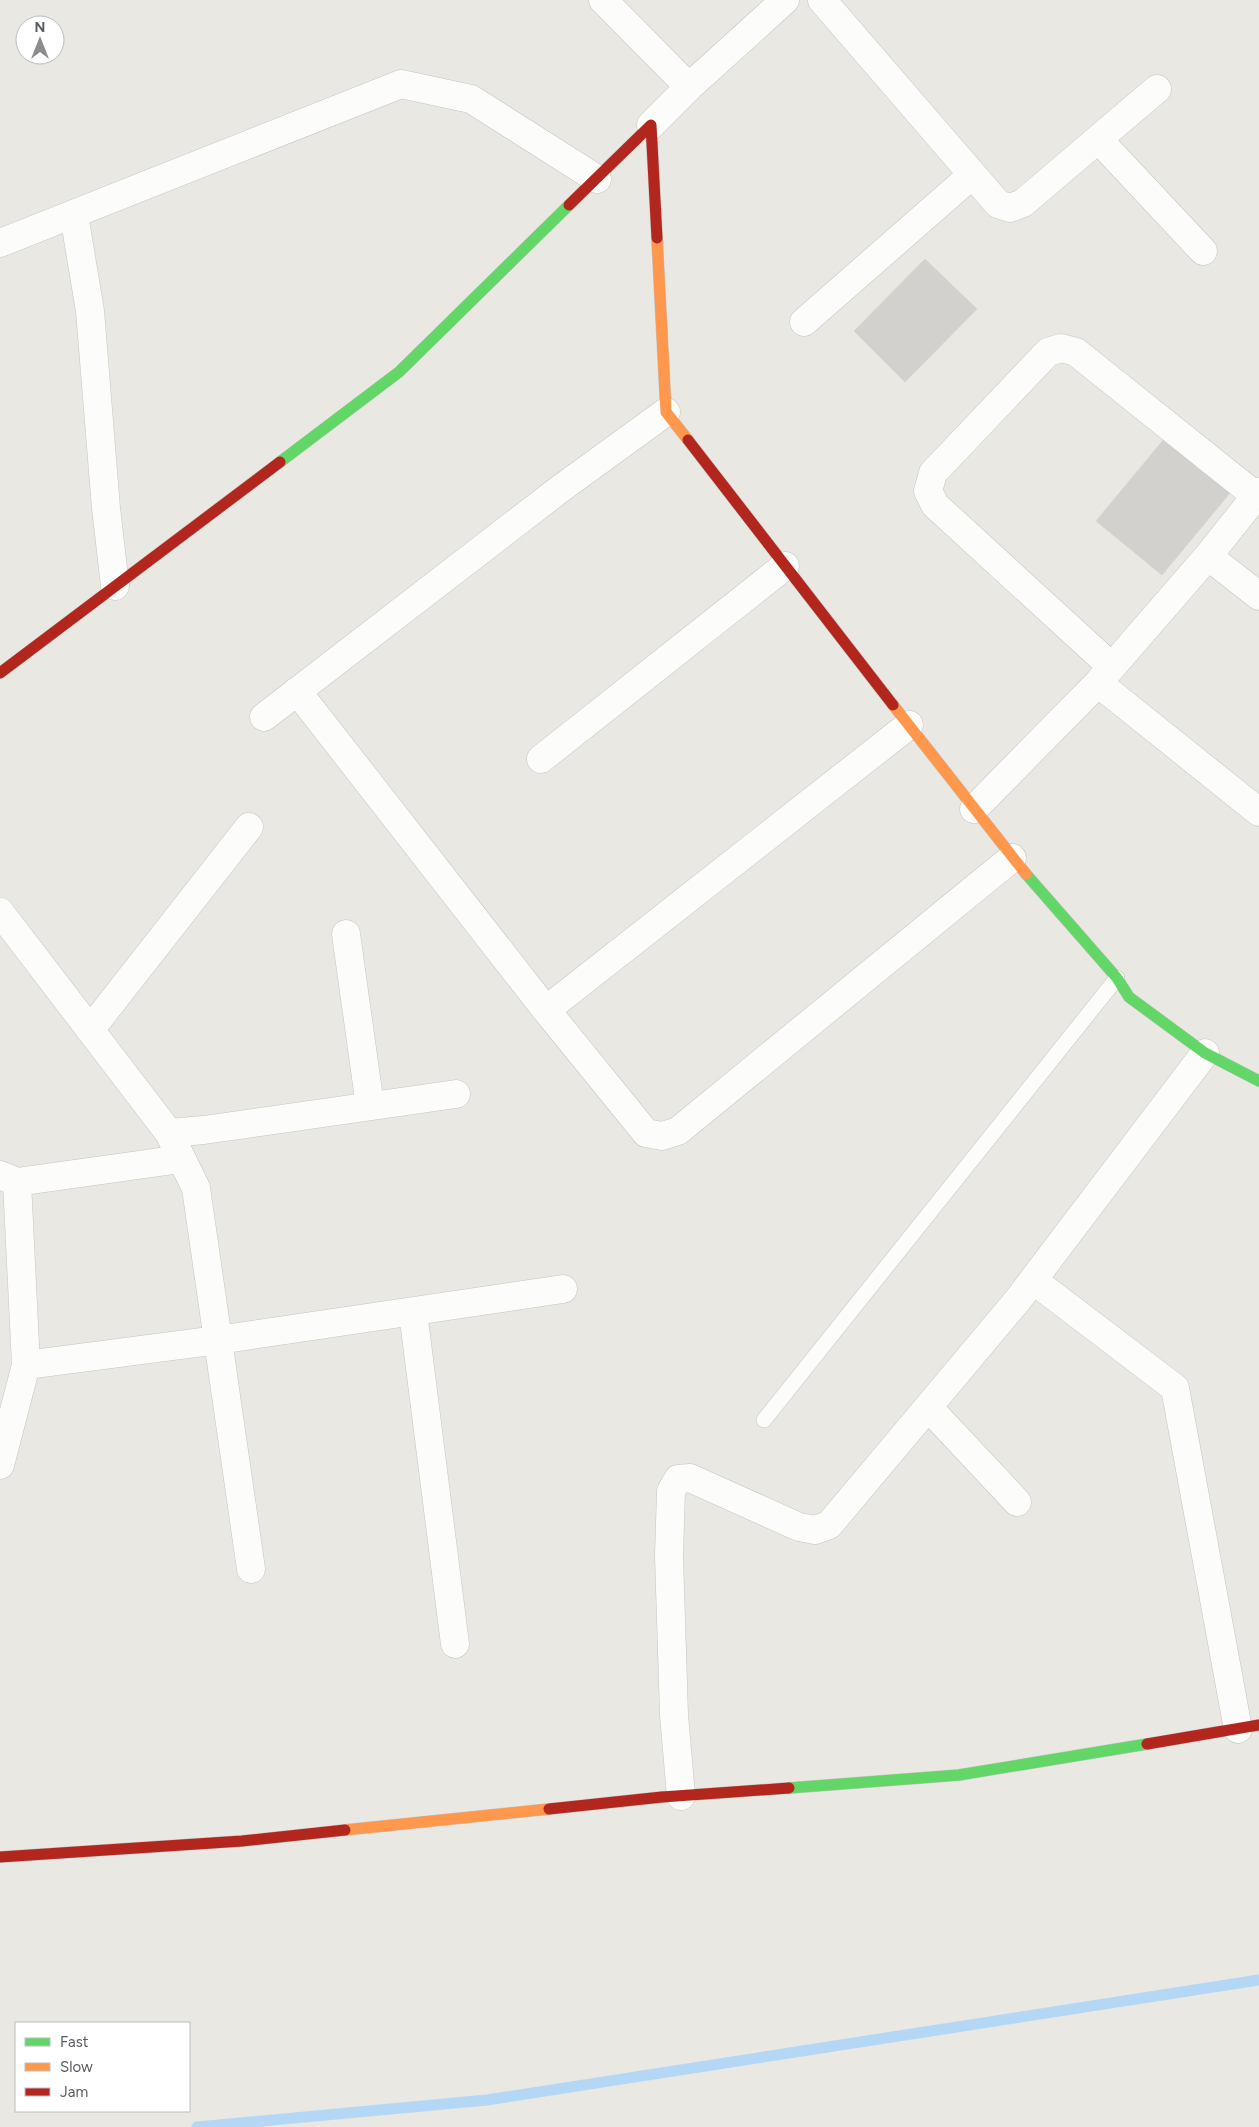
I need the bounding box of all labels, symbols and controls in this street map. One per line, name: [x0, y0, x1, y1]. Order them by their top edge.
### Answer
north arrow: [15, 15, 65, 65]
text: N: [35, 19, 45, 36]
legend: [15, 2022, 190, 2112]
text: Fast: [60, 2033, 89, 2051]
text: Slow: [60, 2058, 93, 2076]
text: Jam: [60, 2083, 88, 2101]

